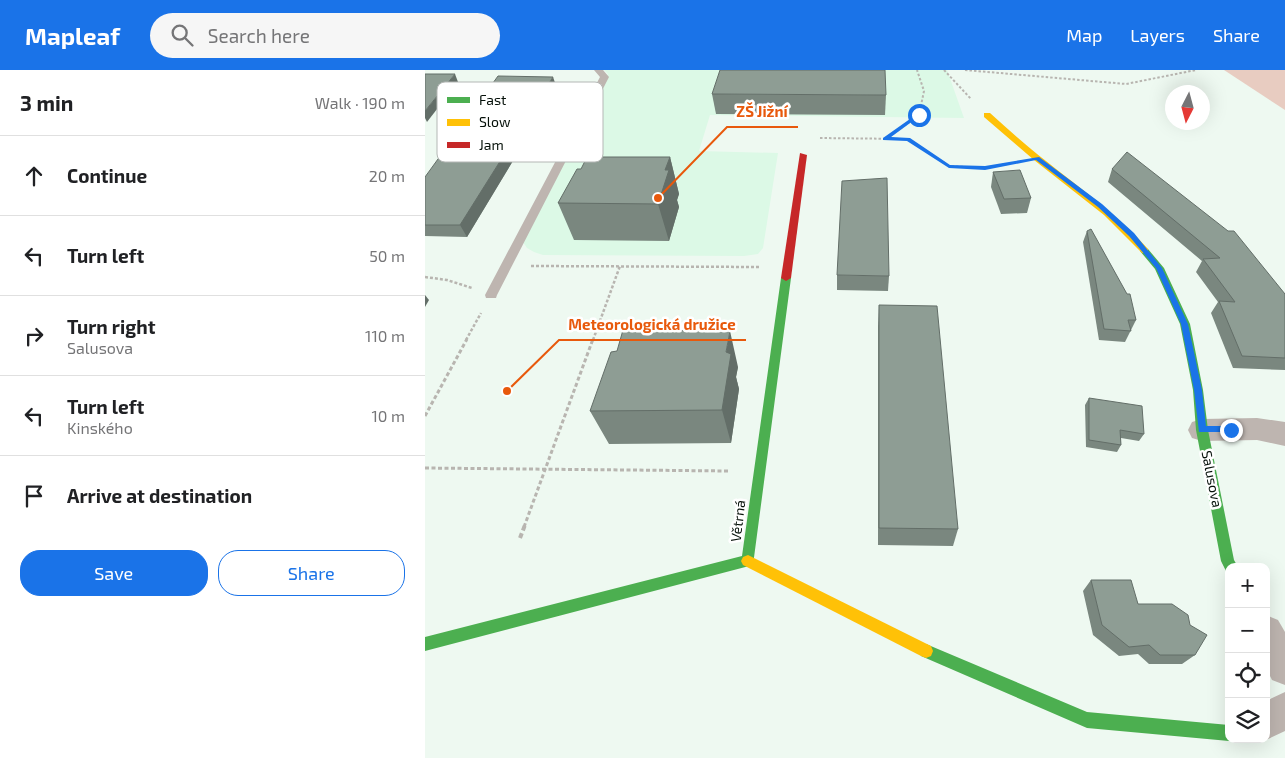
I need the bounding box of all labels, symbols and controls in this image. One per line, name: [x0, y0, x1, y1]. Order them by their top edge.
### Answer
search box: [150, 13, 500, 58]
text: Mapleaf: [25, 21, 120, 50]
icon: search: [168, 21, 196, 49]
text: Search here: [208, 24, 310, 47]
text: Map: [1066, 24, 1102, 46]
text: Layers: [1130, 24, 1185, 46]
text: Share: [1213, 24, 1260, 46]
legend: [437, 82, 603, 162]
north arrow: [1165, 85, 1210, 130]
text: 3 min: [20, 90, 73, 115]
text: Fast: [479, 91, 506, 108]
text: Walk · 190 m: [315, 93, 405, 112]
callout: ZŠ Jižní: [727, 97, 798, 127]
text: ZŠ Jižní: [736, 102, 788, 120]
route start: [908, 104, 931, 127]
text: Slow: [479, 113, 511, 130]
text: Jam: [479, 136, 504, 153]
icon: ahead: [20, 162, 48, 190]
text: Continue: [67, 164, 147, 187]
text: 20 m: [369, 166, 405, 185]
icon: left: [20, 242, 48, 270]
text: Turn left: [67, 244, 144, 267]
text: 50 m: [369, 246, 405, 265]
callout: Meteorologická družice: [559, 310, 746, 340]
text: Turn right: [67, 315, 155, 338]
text: Meteorologická družice: [568, 315, 736, 333]
icon: right: [20, 322, 48, 350]
text: 110 m: [365, 326, 405, 345]
text: Salusova: [67, 338, 133, 357]
text: Turn left: [67, 395, 144, 418]
icon: left: [20, 402, 48, 430]
text: 10 m: [371, 406, 405, 425]
text: Kinského: [67, 418, 133, 437]
route end: [1220, 419, 1243, 442]
street label: Salusova: [1199, 449, 1226, 509]
icon: arrive: [20, 482, 48, 510]
text: Arrive at destination: [67, 484, 252, 507]
street label: Větrná: [726, 499, 749, 543]
button: Save: [20, 550, 208, 596]
button: Share: [218, 550, 405, 596]
map controls: [1225, 563, 1270, 743]
button: +: [1225, 563, 1270, 608]
button: −: [1225, 608, 1270, 653]
button: locate: [1225, 653, 1270, 698]
button: layers: [1225, 698, 1270, 743]

